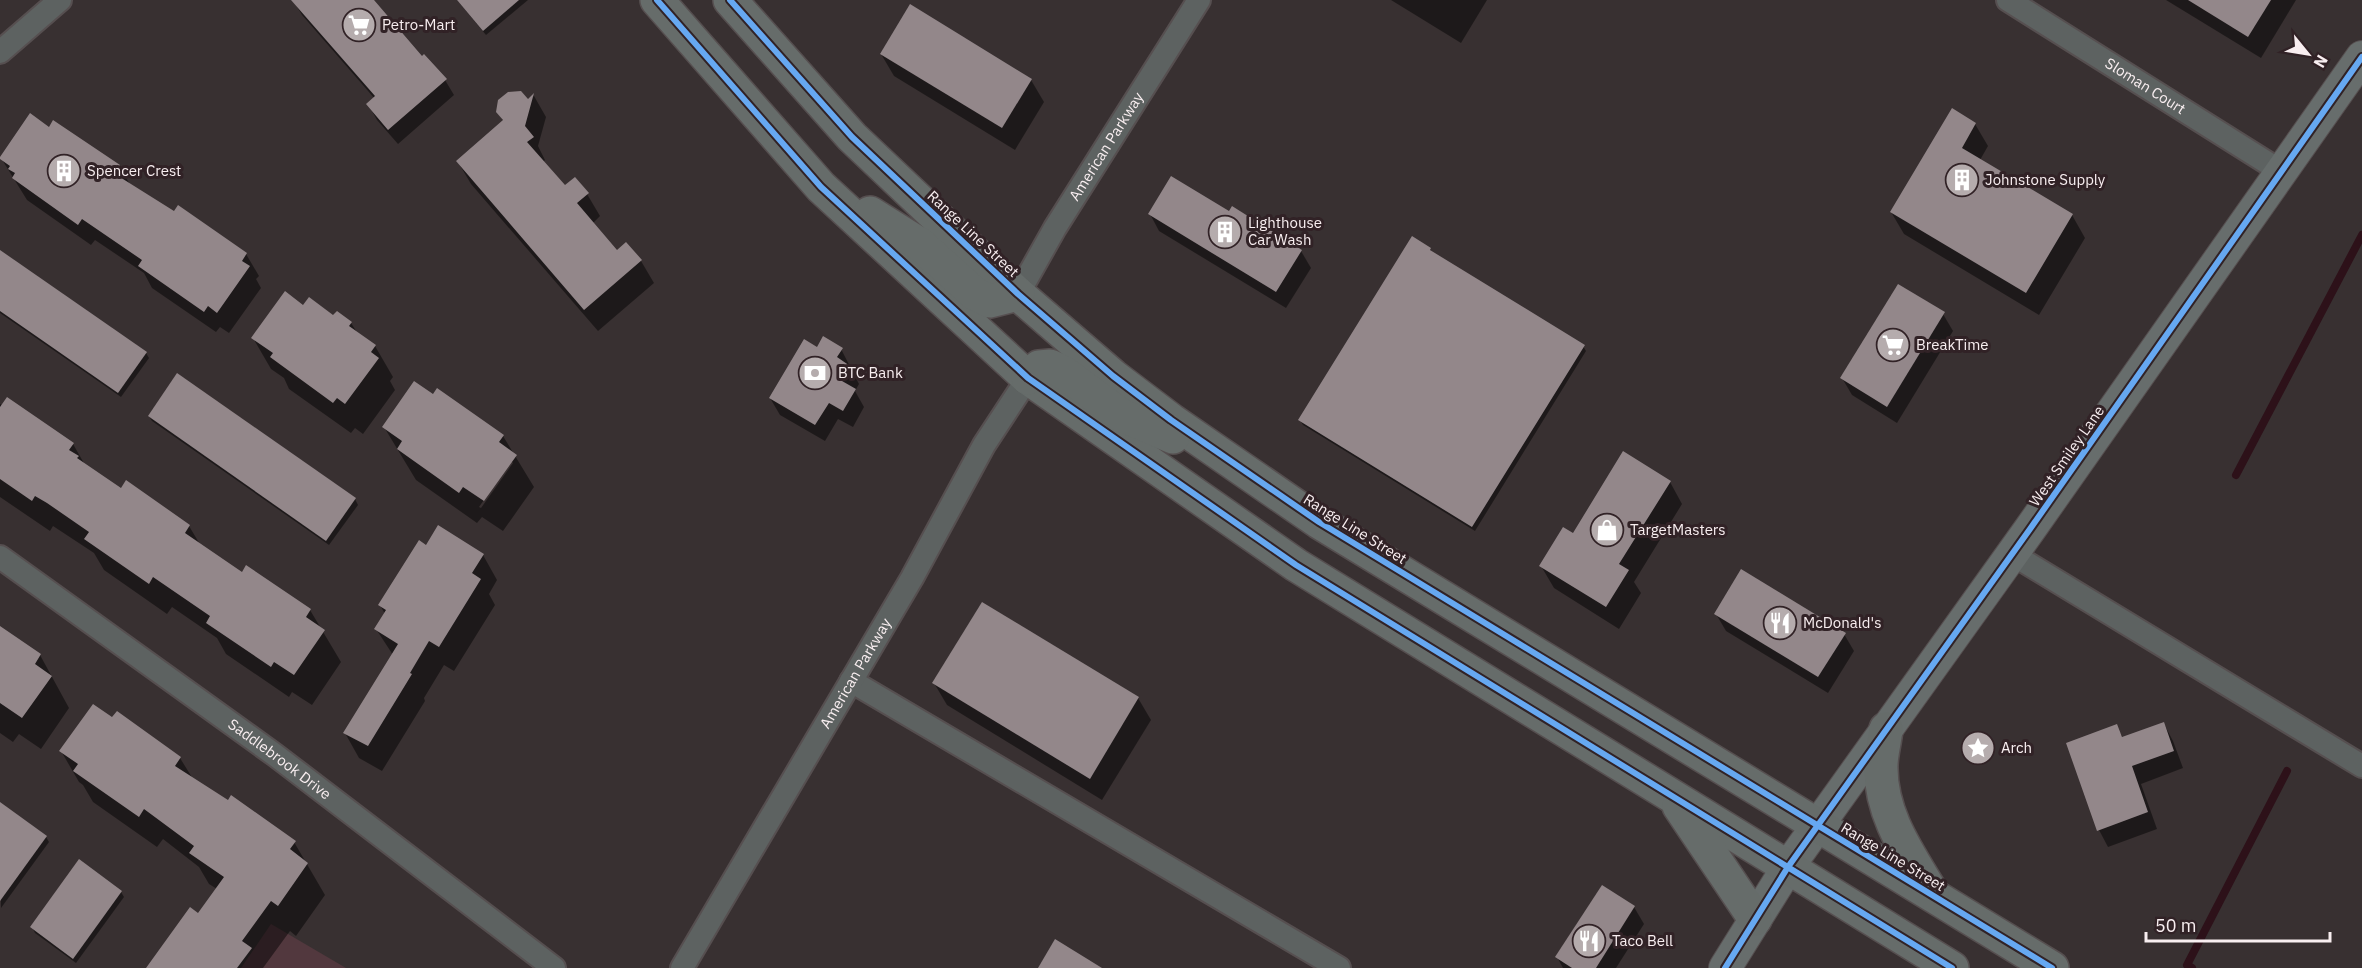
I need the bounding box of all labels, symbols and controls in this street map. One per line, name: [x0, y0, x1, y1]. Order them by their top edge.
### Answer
supermarket icon: Petro-Mart: [341, 7, 377, 43]
place label: Petro-Mart: [382, 15, 455, 34]
north arrow: [2278, 24, 2338, 84]
text: N: [2309, 51, 2333, 72]
street label: Sloman Court: [2102, 53, 2189, 118]
street label: American Parkway: [1065, 88, 1148, 204]
building icon: Spencer Crest: [46, 153, 82, 189]
place label: Spencer Crest: [87, 161, 181, 180]
building icon: Johnstone Supply: [1944, 162, 1980, 198]
place label: Johnstone Supply: [1985, 170, 2106, 189]
street label: Range Line Street: [924, 186, 1023, 281]
place label: Lighthouse Car Wash: [1248, 213, 1322, 249]
building icon: Lighthouse Car Wash: [1207, 214, 1243, 250]
supermarket icon: BreakTime: [1875, 327, 1911, 363]
place label: BreakTime: [1916, 335, 1989, 354]
bank icon: BTC Bank: [797, 355, 833, 391]
place label: BTC Bank: [838, 363, 903, 382]
street label: West Smiley Lane: [2025, 402, 2108, 510]
street label: Range Line Street: [1300, 489, 1410, 568]
shop icon: TargetMasters: [1589, 512, 1625, 548]
place label: TargetMasters: [1630, 520, 1726, 539]
restaurant icon: McDonald's: [1762, 605, 1798, 641]
place label: McDonald's: [1803, 613, 1881, 632]
street label: American Parkway: [815, 614, 896, 732]
street label: Saddlebrook Drive: [225, 714, 335, 803]
place icon: Arch: [1960, 730, 1996, 766]
place label: Arch: [2001, 738, 2032, 757]
street label: Range Line Street: [1838, 818, 1949, 895]
scale bar: [2146, 905, 2330, 943]
text: 50 m: [2155, 914, 2197, 937]
restaurant icon: Taco Bell: [1571, 923, 1607, 959]
place label: Taco Bell: [1612, 931, 1673, 950]

